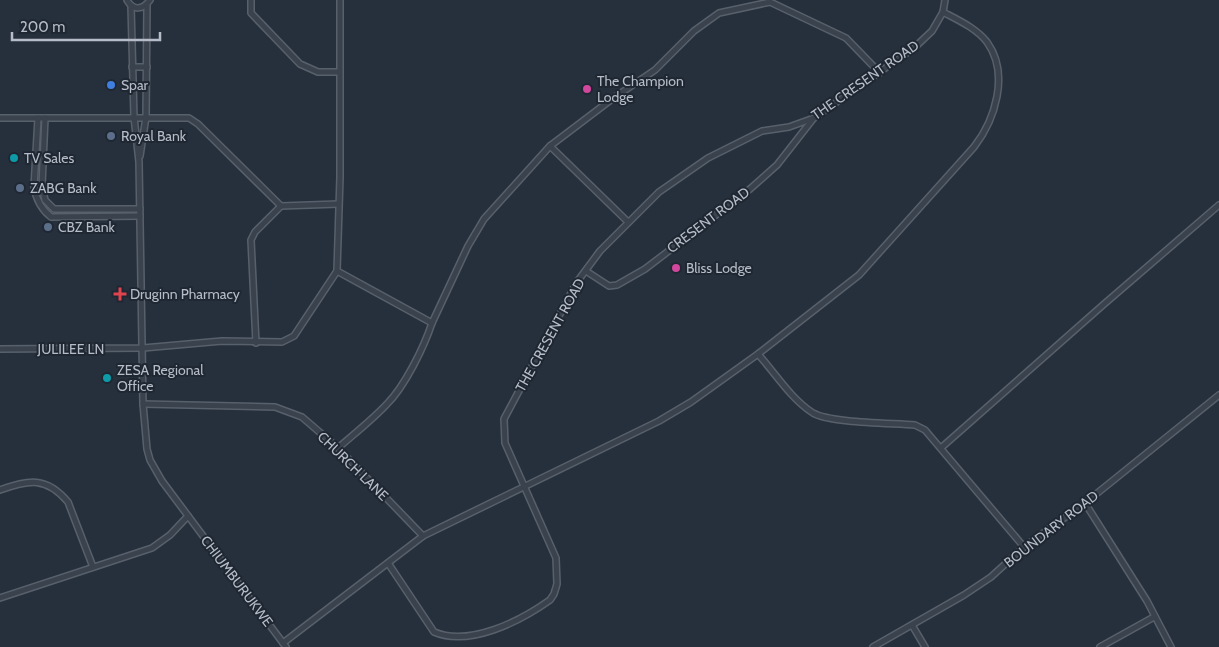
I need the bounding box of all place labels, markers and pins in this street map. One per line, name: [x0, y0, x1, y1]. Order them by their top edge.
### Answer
place label: The Champion Lodge: [597, 72, 684, 106]
place label: Spar: [121, 76, 149, 94]
marker: Spar: [105, 79, 117, 91]
marker: The Champion Lodge: [581, 83, 593, 95]
place label: Royal Bank: [121, 127, 187, 145]
marker: Royal Bank: [105, 130, 117, 142]
place label: TV Sales: [24, 149, 74, 167]
marker: TV Sales: [8, 152, 20, 164]
place label: ZABG Bank: [30, 179, 97, 197]
marker: ZABG Bank: [14, 182, 26, 194]
place label: CBZ Bank: [58, 218, 116, 236]
marker: CBZ Bank: [42, 221, 54, 233]
place label: Bliss Lodge: [686, 259, 752, 277]
marker: Bliss Lodge: [670, 262, 682, 274]
place label: Druginn Pharmacy: [130, 285, 240, 303]
marker: Druginn Pharmacy: [114, 288, 126, 300]
place label: ZESA Regional Office: [117, 361, 204, 395]
marker: ZESA Regional Office: [101, 372, 113, 384]

